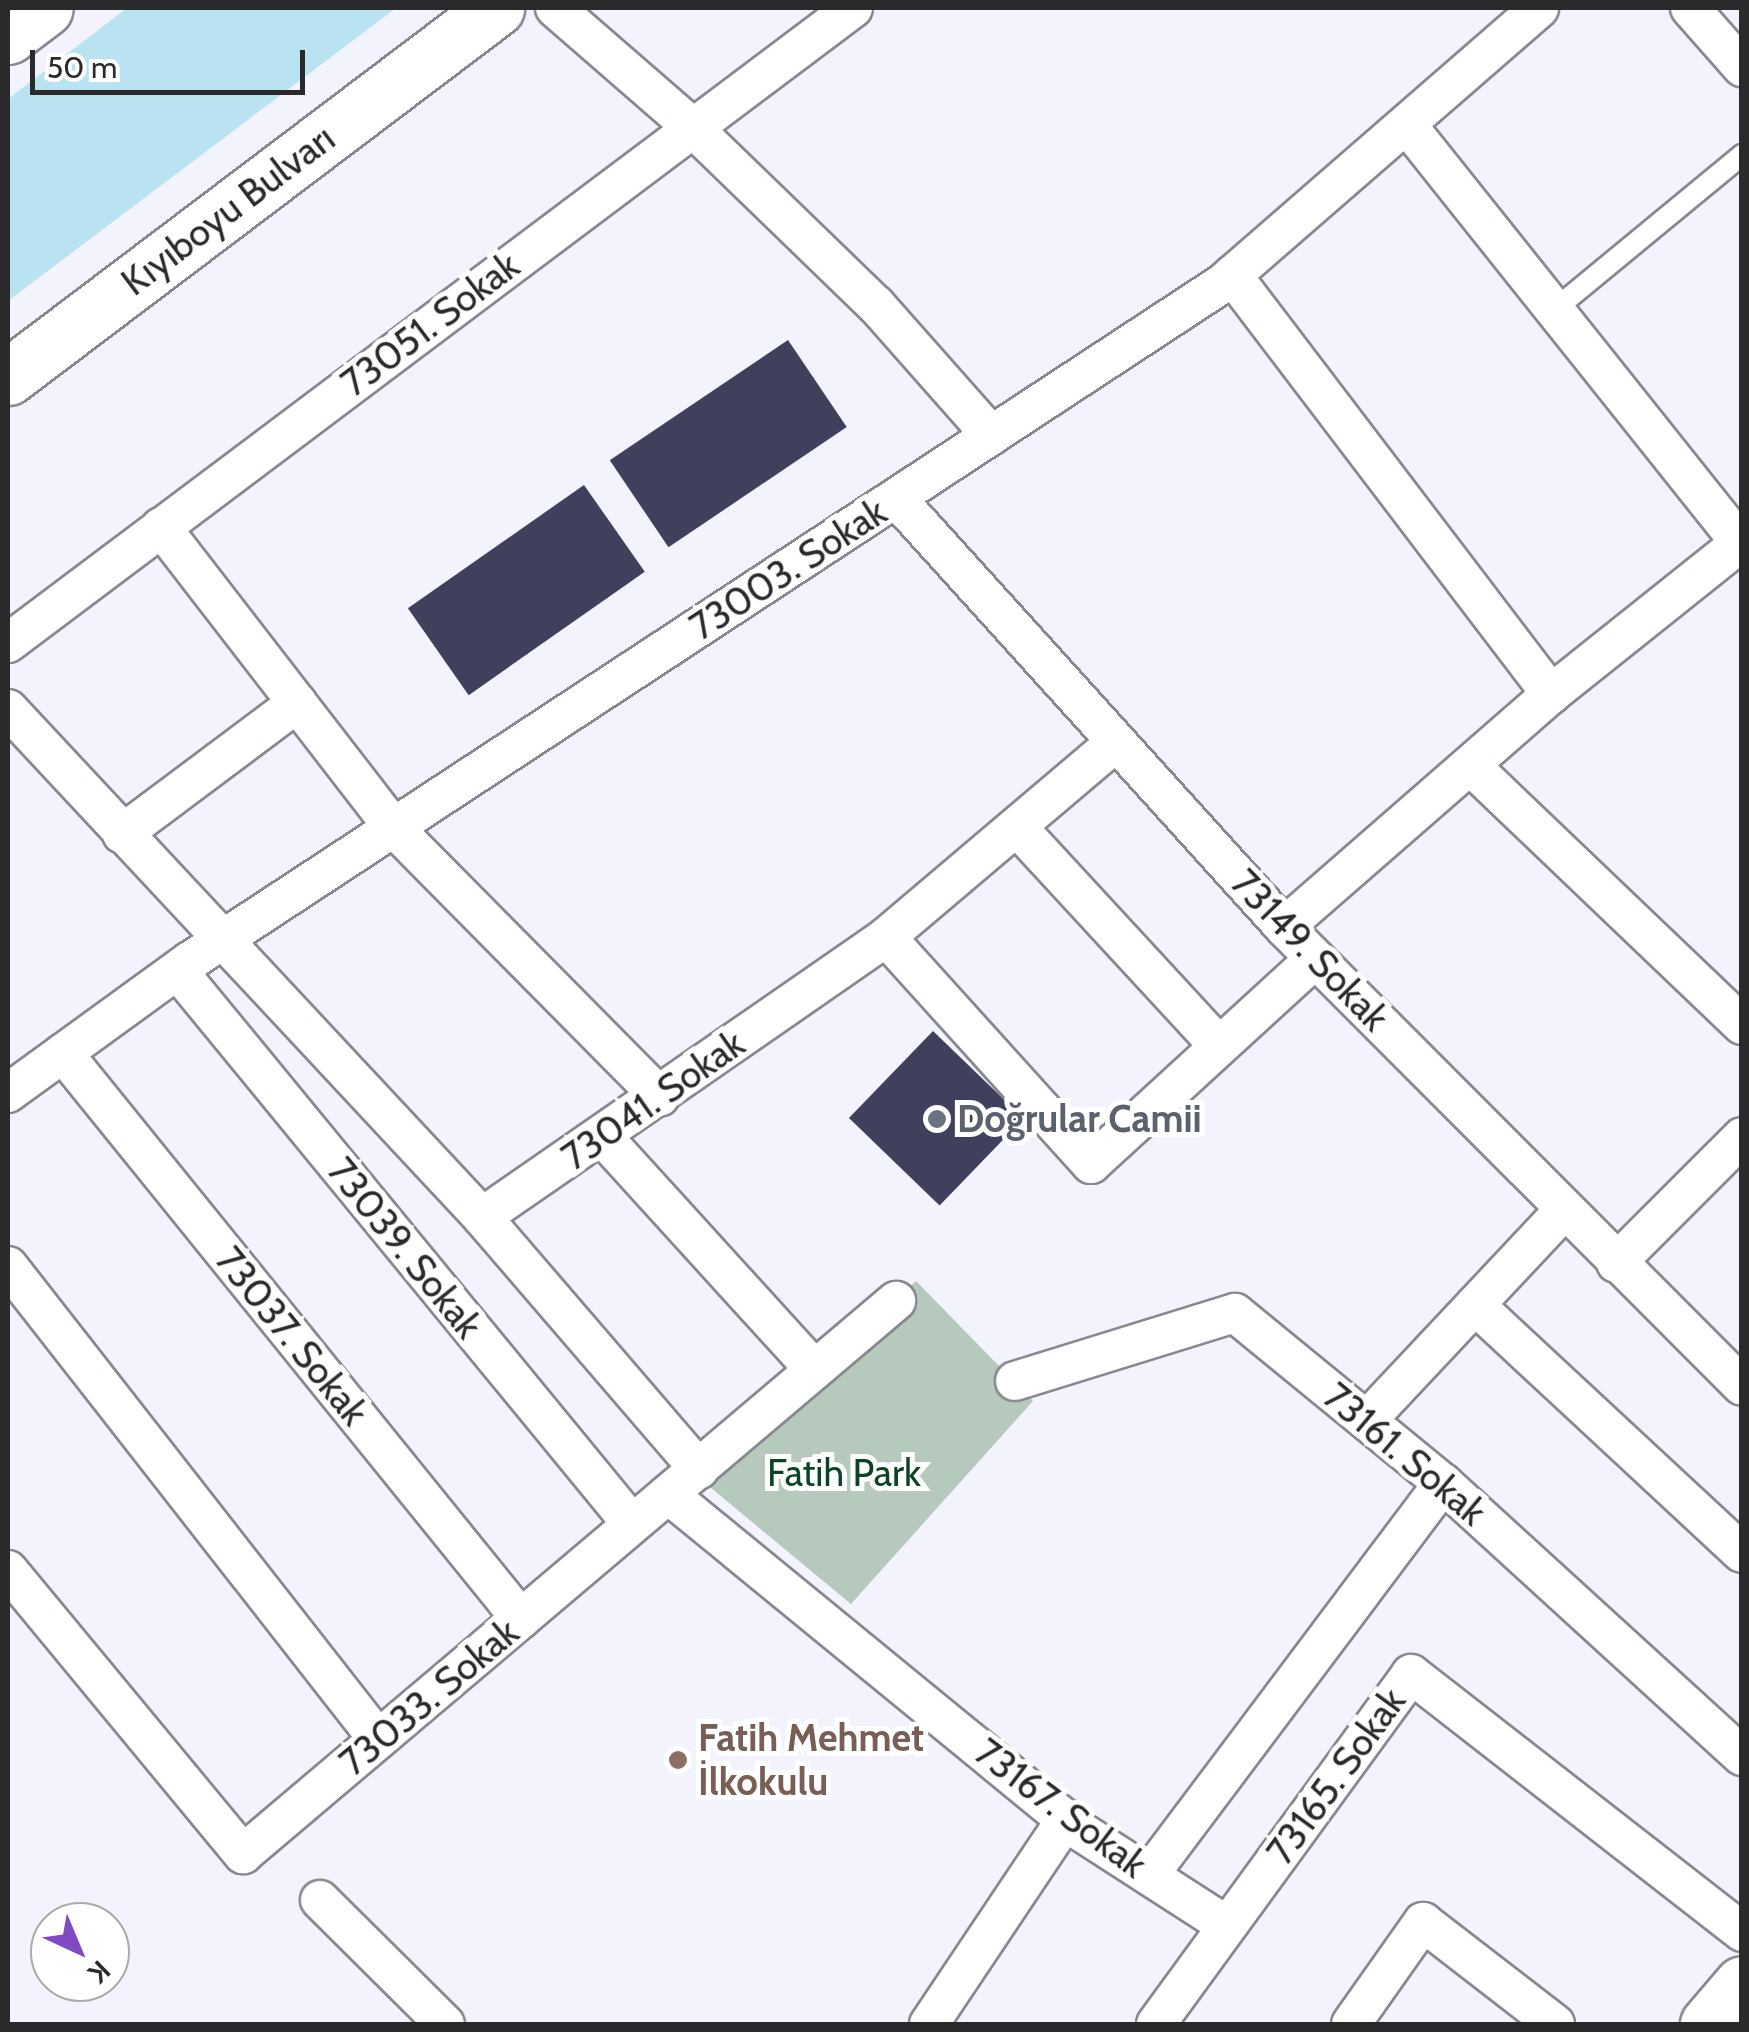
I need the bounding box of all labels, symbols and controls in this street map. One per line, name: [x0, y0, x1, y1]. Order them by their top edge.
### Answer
scale bar: [35, 30, 310, 92]
text: 50 m: [47, 49, 117, 86]
street label: Kıyıboyu Bulvarı: [113, 115, 343, 305]
street label: 73051. Sokak: [332, 242, 528, 406]
street label: 73003. Sokak: [681, 489, 895, 649]
street label: 73149. Sokak: [1222, 860, 1398, 1040]
street label: 73041. Sokak: [553, 1020, 753, 1180]
place label: Doğrular Camii: [957, 1096, 1202, 1142]
marker: Doğrular Camii: [926, 1108, 948, 1130]
street label: 73039. Sokak: [318, 1148, 492, 1348]
street label: 73037. Sokak: [206, 1238, 378, 1434]
street label: 73161. Sokak: [1315, 1373, 1495, 1535]
park label: Fatih Park: [767, 1450, 921, 1496]
street label: 73033. Sokak: [330, 1609, 528, 1785]
street label: 73165. Sokak: [1257, 1679, 1415, 1873]
place label: Fatih Mehmet İlkokulu: [698, 1715, 924, 1805]
street label: 73167. Sokak: [966, 1729, 1156, 1887]
marker: Fatih Mehmet İlkokulu: [667, 1749, 689, 1771]
north arrow: [30, 1902, 130, 2002]
text: K: [81, 1954, 118, 1990]

